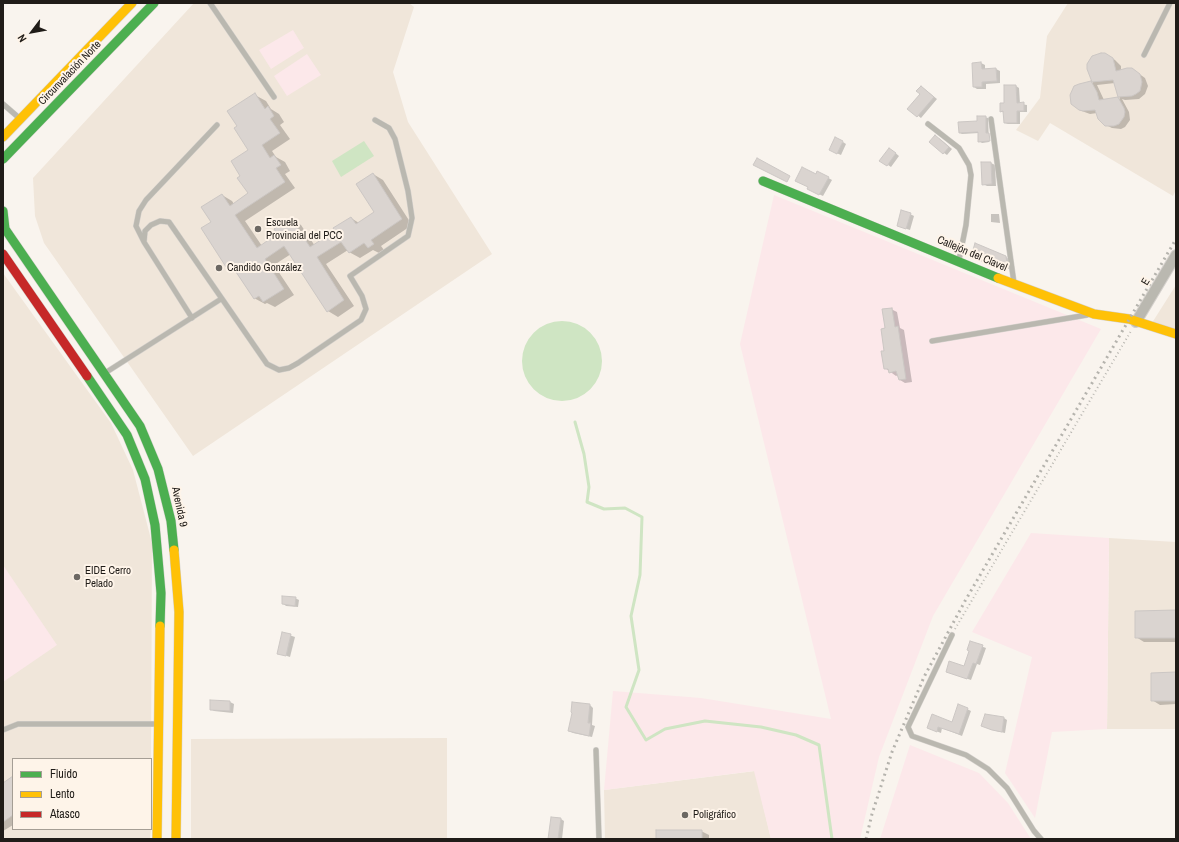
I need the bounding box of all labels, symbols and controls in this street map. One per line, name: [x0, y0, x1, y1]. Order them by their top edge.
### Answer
north arrow: [12, 12, 52, 52]
text: N: [14, 32, 29, 45]
street label: Circunvalación Norte: [36, 38, 104, 108]
place label: Escuela Provincial del PCC: [266, 216, 342, 242]
marker: Escuela Provincial del PCC: [253, 224, 263, 234]
street label: Callejón del Clavel: [935, 233, 1009, 275]
place label: Candido González: [227, 261, 302, 275]
marker: Candido González: [214, 263, 224, 273]
street label: E: [1139, 276, 1153, 288]
street label: Avenida 9: [168, 486, 190, 528]
place label: EIDE Cerro Pelado: [85, 564, 131, 590]
marker: EIDE Cerro Pelado: [72, 572, 82, 582]
legend: [12, 758, 152, 830]
text: Fluido: [50, 766, 77, 782]
text: Lento: [50, 786, 75, 802]
text: Atasco: [50, 806, 80, 822]
place label: Poligráfico: [693, 808, 736, 822]
marker: Poligráfico: [680, 810, 690, 820]

